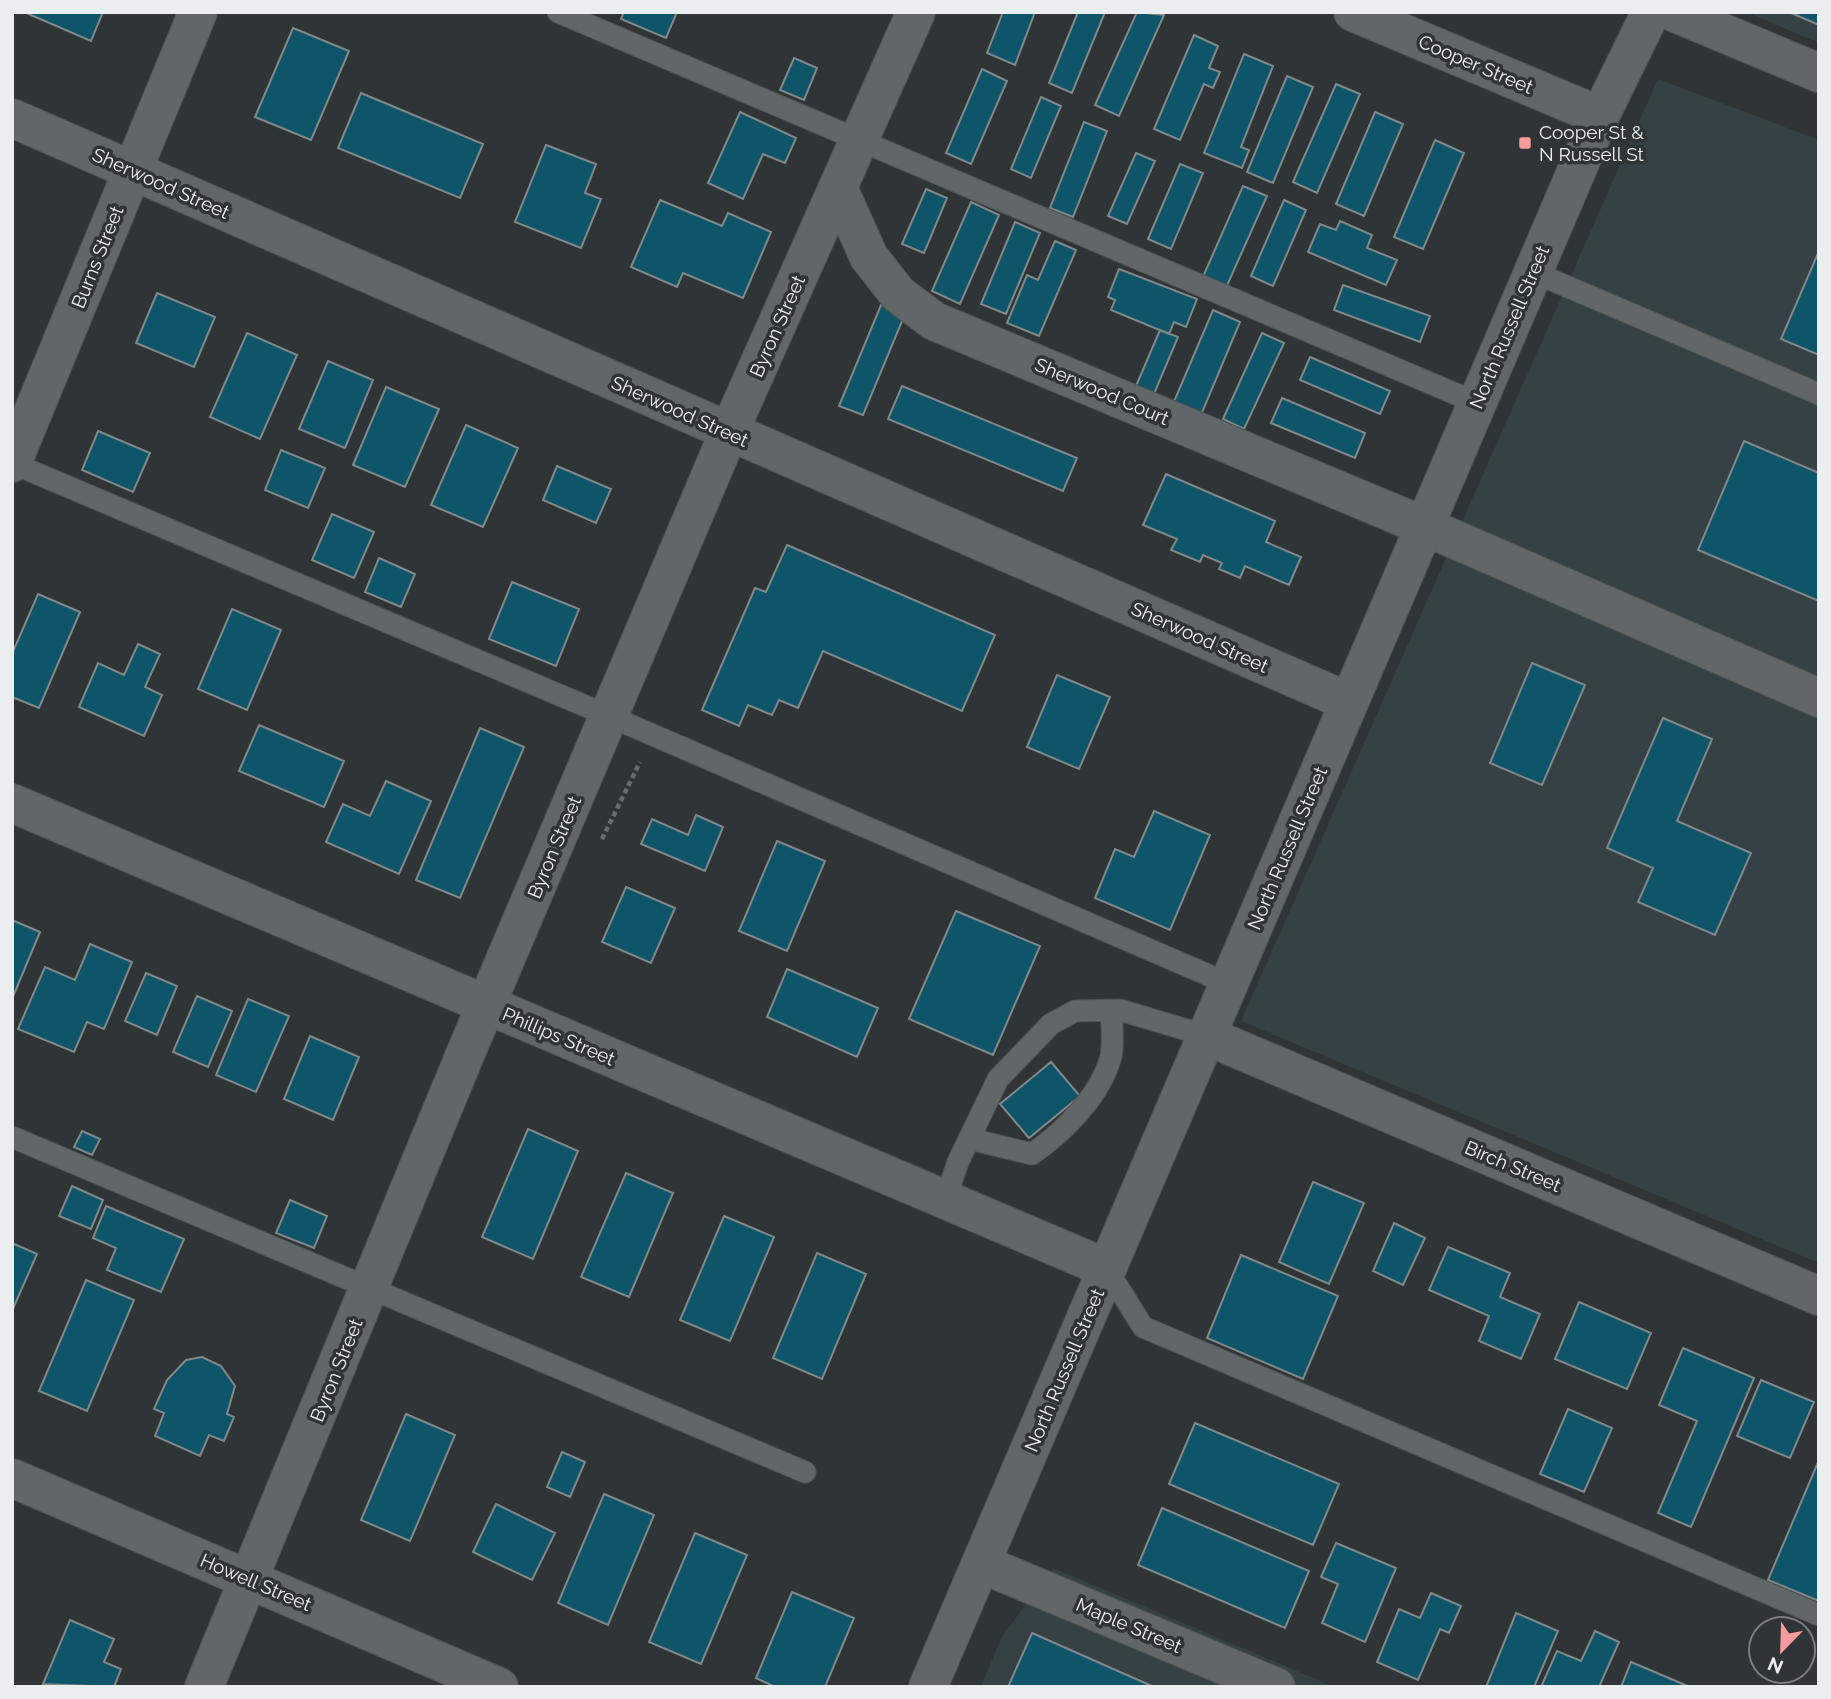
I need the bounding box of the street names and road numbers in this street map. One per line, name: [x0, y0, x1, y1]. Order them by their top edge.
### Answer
street label: Cooper Street: [1415, 30, 1537, 98]
street label: Sherwood Street: [89, 143, 233, 223]
street label: Burns Street: [66, 202, 128, 311]
street label: North Russell Street: [1465, 242, 1554, 412]
street label: Byron Street: [745, 271, 809, 380]
street label: Sherwood Court: [1032, 353, 1173, 429]
street label: Sherwood Street: [608, 371, 752, 451]
street label: Sherwood Street: [1128, 597, 1272, 677]
street label: North Russell Street: [1243, 763, 1332, 933]
street label: Byron Street: [523, 792, 586, 902]
street label: Phillips Street: [500, 1002, 619, 1070]
street label: Birch Street: [1462, 1136, 1565, 1196]
street label: North Russell Street: [1020, 1285, 1109, 1455]
street label: Byron Street: [305, 1315, 367, 1425]
street label: Howell Street: [197, 1549, 315, 1615]
street label: Maple Street: [1073, 1593, 1186, 1657]

